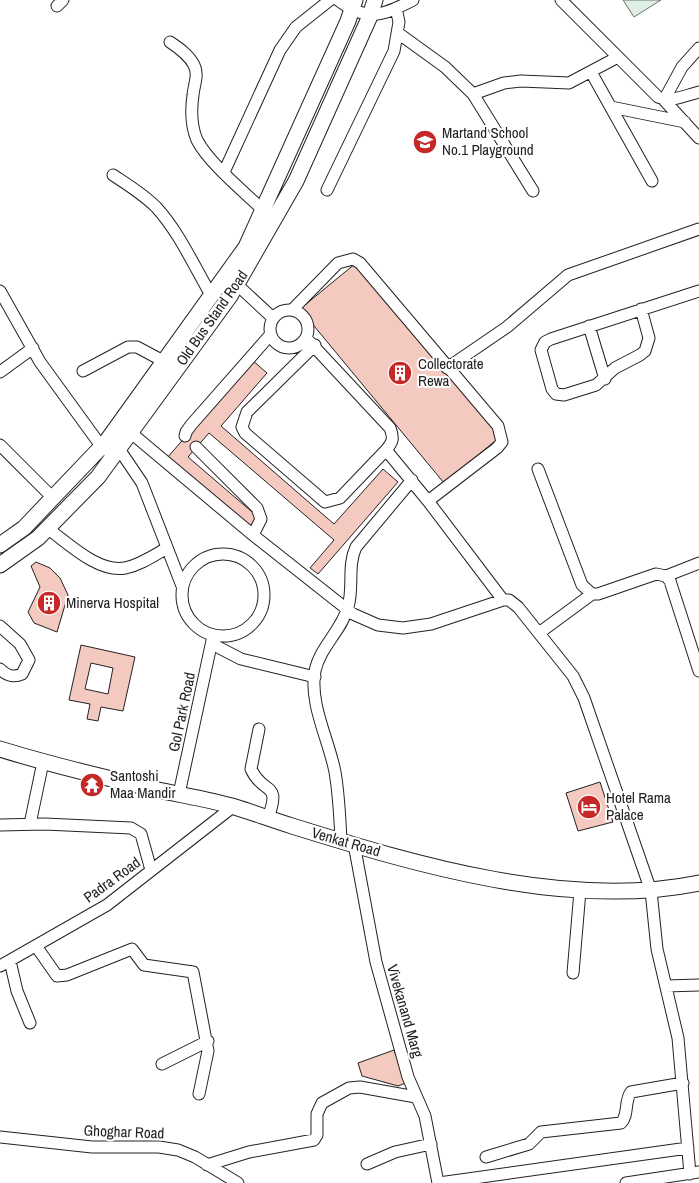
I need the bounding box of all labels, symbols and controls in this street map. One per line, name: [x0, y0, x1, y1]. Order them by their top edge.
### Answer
place label: Martand School No.1 Playground: [442, 122, 534, 160]
school or university icon: Martand School No.1 Playground: [412, 129, 438, 155]
street label: Old Bus Stand Road: [171, 266, 252, 370]
place label: Collectorate Rewa: [418, 353, 484, 391]
building icon: Collectorate Rewa: [387, 360, 413, 386]
building icon: Minerva Hospital: [36, 590, 62, 616]
place label: Minerva Hospital: [66, 592, 159, 613]
street label: Gol Park Road: [163, 670, 200, 754]
place label: Santoshi Maa Mandir: [110, 765, 176, 803]
temple icon: Santoshi Maa Mandir: [79, 772, 105, 798]
place label: Hotel Rama Palace: [606, 787, 671, 825]
hotel icon: Hotel Rama Palace: [576, 794, 602, 820]
street label: Venkat Road: [309, 822, 383, 861]
street label: Padra Road: [79, 852, 144, 907]
street label: Vivekanand Marg: [382, 962, 429, 1060]
street label: Ghoghar Road: [83, 1120, 165, 1143]

